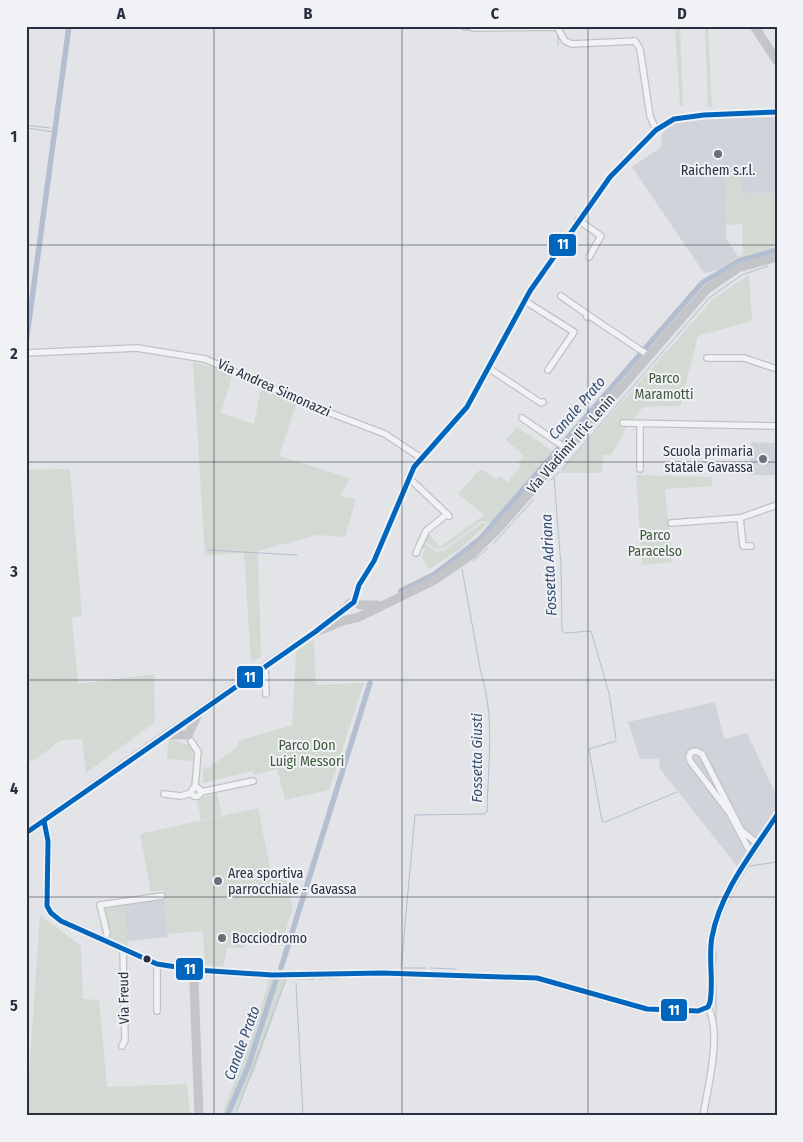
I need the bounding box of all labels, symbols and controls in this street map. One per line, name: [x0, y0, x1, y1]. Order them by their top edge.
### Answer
text: A: [116, 4, 126, 23]
text: B: [304, 4, 313, 23]
text: C: [491, 4, 500, 23]
text: D: [677, 4, 687, 23]
text: 1: [11, 127, 17, 146]
marker: Raichem s.r.l.: [712, 148, 724, 160]
place label: Raichem s.r.l.: [681, 162, 755, 179]
line badge: 11: [548, 233, 577, 257]
text: 11: [557, 236, 569, 253]
text: 2: [9, 344, 18, 363]
street label: Via Andrea Simonazzi: [215, 355, 333, 421]
park label: Parco Maramotti: [635, 370, 693, 403]
water label: Canale Prato: [545, 373, 609, 443]
street label: Via Vladimir Il'ic Lenin: [523, 391, 619, 497]
place label: Scuola primaria statale Gavassa: [663, 443, 753, 476]
marker: Scuola primaria statale Gavassa: [757, 453, 769, 465]
water label: Fossetta Adriana: [537, 513, 561, 617]
park label: Parco Paracelso: [628, 527, 682, 560]
text: 3: [9, 562, 18, 581]
line badge: 11: [236, 665, 264, 689]
text: 11: [244, 669, 256, 686]
water label: Fossetta Giusti: [468, 713, 486, 803]
park label: Parco Don Luigi Messori: [270, 737, 344, 770]
text: 4: [10, 779, 18, 798]
place label: Area sportiva parrocchiale - Gavassa: [228, 865, 357, 898]
marker: Area sportiva parrocchiale - Gavassa: [212, 875, 224, 887]
place label: Bocciodromo: [232, 930, 307, 947]
marker: Bocciodromo: [216, 932, 228, 944]
unlabelled marker: [142, 954, 152, 964]
line badge: 11: [175, 957, 204, 981]
text: 11: [184, 961, 196, 978]
street label: Via Freud: [115, 972, 133, 1024]
text: 5: [10, 996, 18, 1015]
line badge: 11: [660, 998, 688, 1022]
text: 11: [668, 1002, 680, 1019]
water label: Canale Prato: [220, 1003, 264, 1082]

